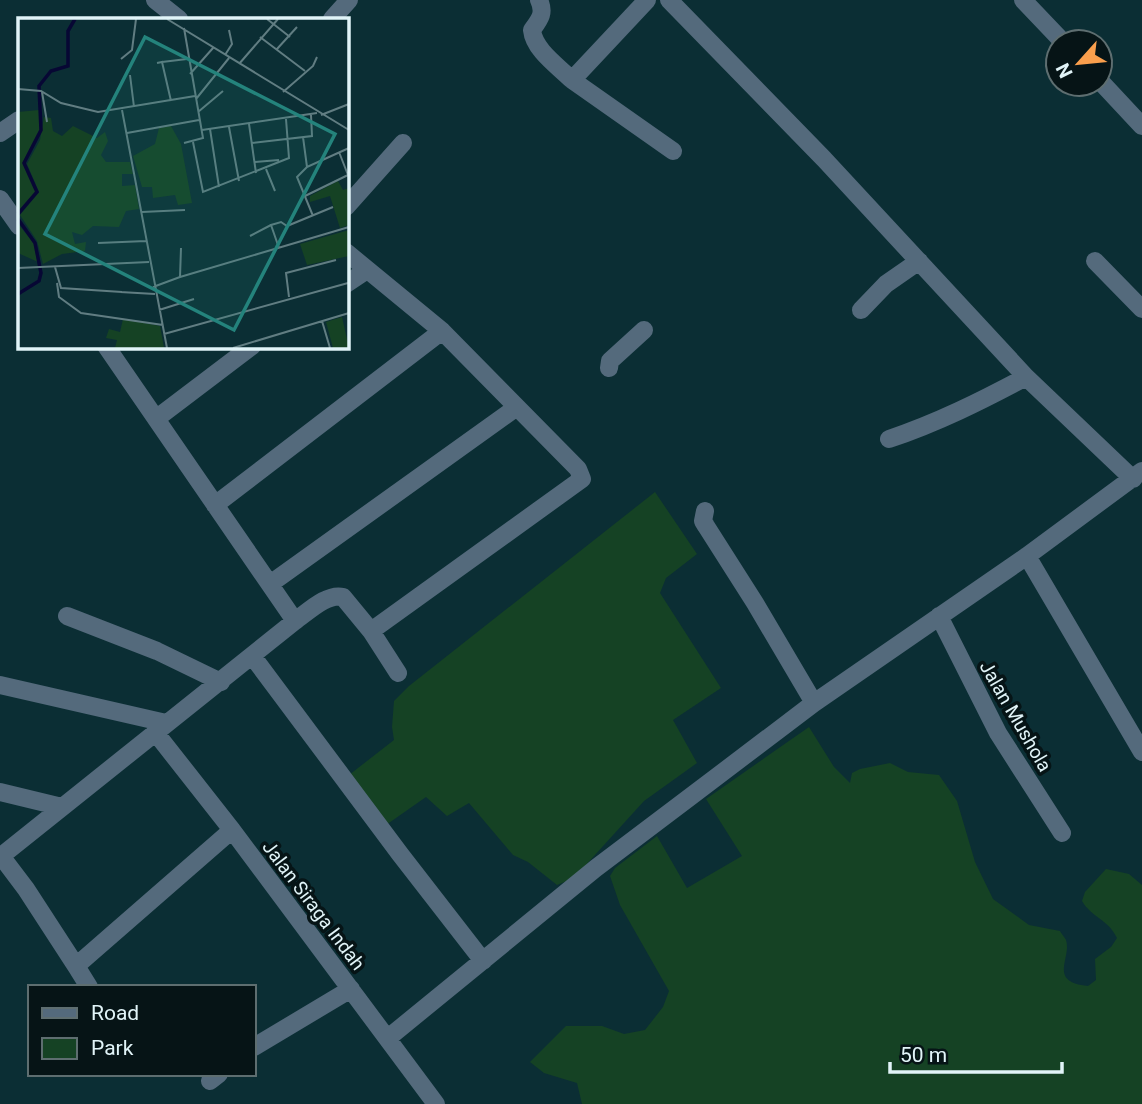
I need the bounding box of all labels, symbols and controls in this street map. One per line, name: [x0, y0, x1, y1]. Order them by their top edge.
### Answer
inset map: [18, 18, 348, 348]
north arrow: [1044, 28, 1114, 98]
text: N: [1051, 59, 1078, 82]
street label: Jalan Mushola: [975, 657, 1057, 776]
street label: Jalan Siraga Indah: [257, 836, 370, 975]
legend: [28, 985, 256, 1076]
text: Road: [91, 1001, 139, 1025]
scale bar: [890, 1030, 1062, 1074]
text: Park: [91, 1036, 134, 1060]
text: 50 m: [900, 1043, 947, 1067]

